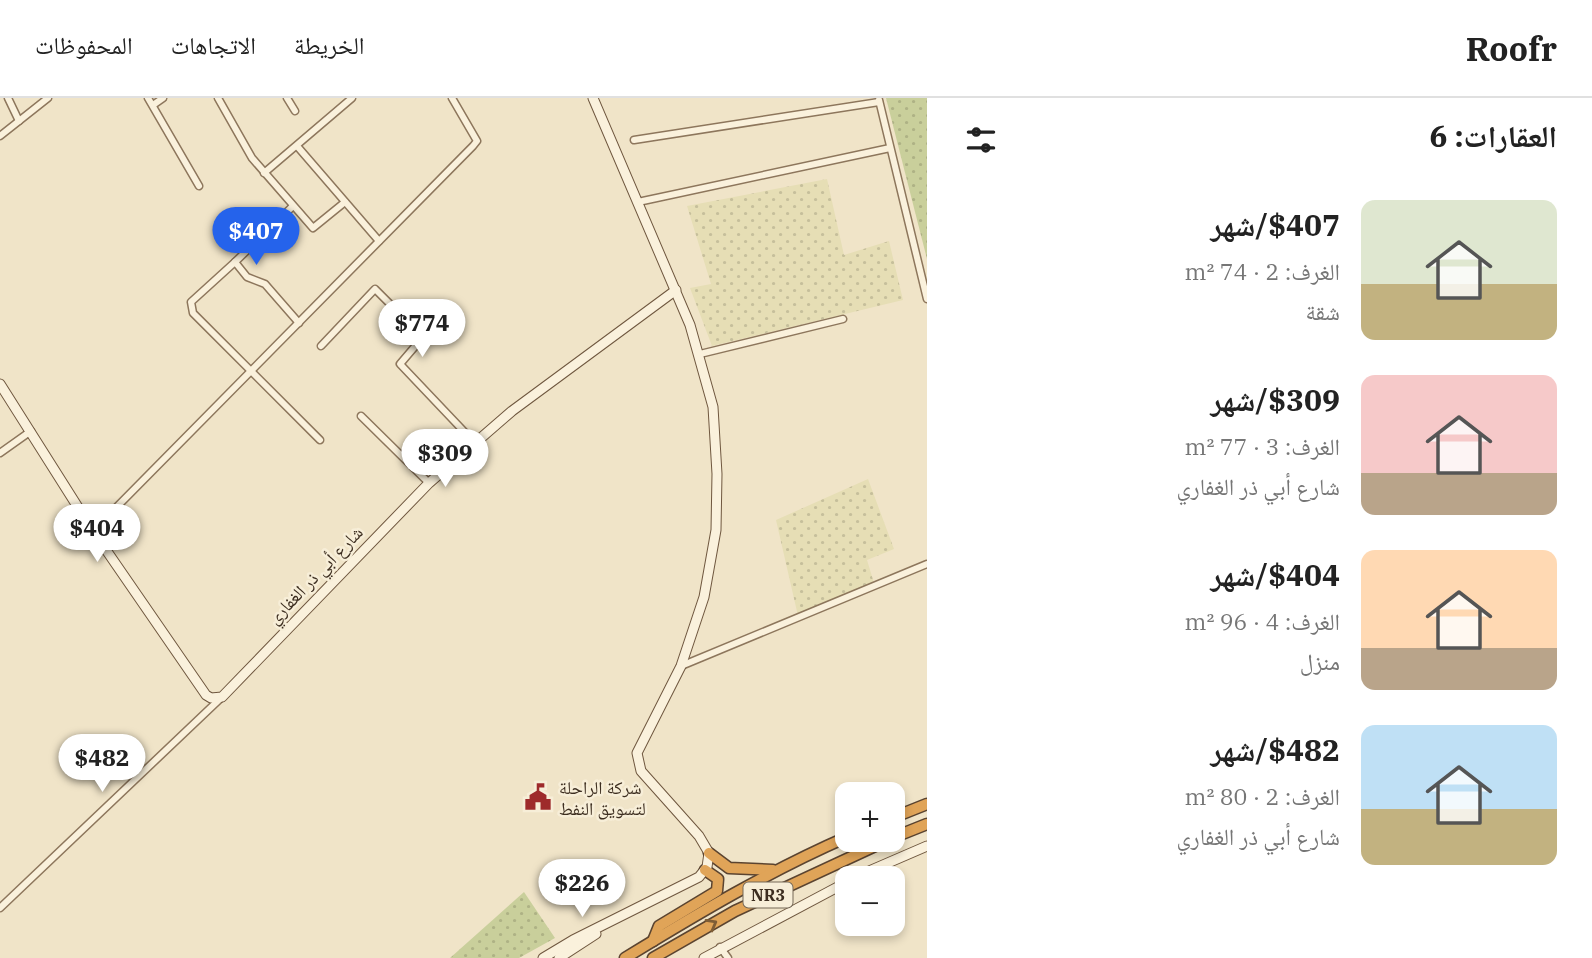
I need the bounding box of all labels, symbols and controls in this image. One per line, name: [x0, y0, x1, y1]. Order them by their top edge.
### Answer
text: Roofr: [1466, 27, 1557, 70]
text: المحفوظات: [35, 29, 133, 61]
text: الاتجاهات: [171, 29, 256, 61]
text: الخريطة: [294, 29, 365, 61]
text: العقارات: 6: [1429, 116, 1557, 155]
icon: filters: [962, 121, 1000, 159]
text: $407/شهر: [1211, 205, 1340, 244]
pin: $407: [215, 208, 297, 267]
text: $407: [228, 215, 284, 245]
icon: home: [1417, 228, 1501, 312]
text: الغرف: 2 · 74 m²: [1185, 256, 1340, 286]
text: شقة: [1306, 296, 1340, 326]
pin: $774: [381, 300, 463, 359]
text: $774: [394, 307, 450, 337]
text: $309/شهر: [1211, 380, 1340, 419]
icon: home: [1417, 403, 1501, 487]
pin: $309: [404, 430, 486, 489]
text: الغرف: 3 · 77 m²: [1185, 431, 1340, 461]
text: $309: [417, 437, 473, 467]
text: شارع أبي ذر الغفاري: [1177, 471, 1340, 501]
pin: $404: [56, 504, 138, 564]
text: $404: [69, 512, 125, 542]
street label: شارع أبي ذر الغفاري: [262, 521, 370, 631]
text: $404/شهر: [1211, 555, 1340, 594]
icon: home: [1417, 578, 1501, 662]
text: الغرف: 4 · 96 m²: [1185, 606, 1340, 636]
text: منزل: [1300, 646, 1340, 676]
text: $482/شهر: [1211, 730, 1340, 769]
pin: $482: [61, 734, 143, 794]
text: $482: [74, 742, 130, 772]
icon: home: [1417, 753, 1501, 837]
place label: شركة الراحلة لتسويق النفط: [559, 776, 646, 820]
text: الغرف: 2 · 80 m²: [1185, 781, 1340, 811]
public building icon: شركة الراحلة لتسويق النفط: [523, 782, 553, 812]
map controls: [835, 782, 905, 936]
button: +: [835, 782, 905, 852]
text: شارع أبي ذر الغفاري: [1177, 821, 1340, 851]
pin: $226: [541, 860, 623, 919]
button: −: [835, 866, 905, 936]
text: $226: [554, 867, 610, 897]
road number: NR3: [744, 882, 792, 908]
one-way arrow: [705, 919, 718, 932]

